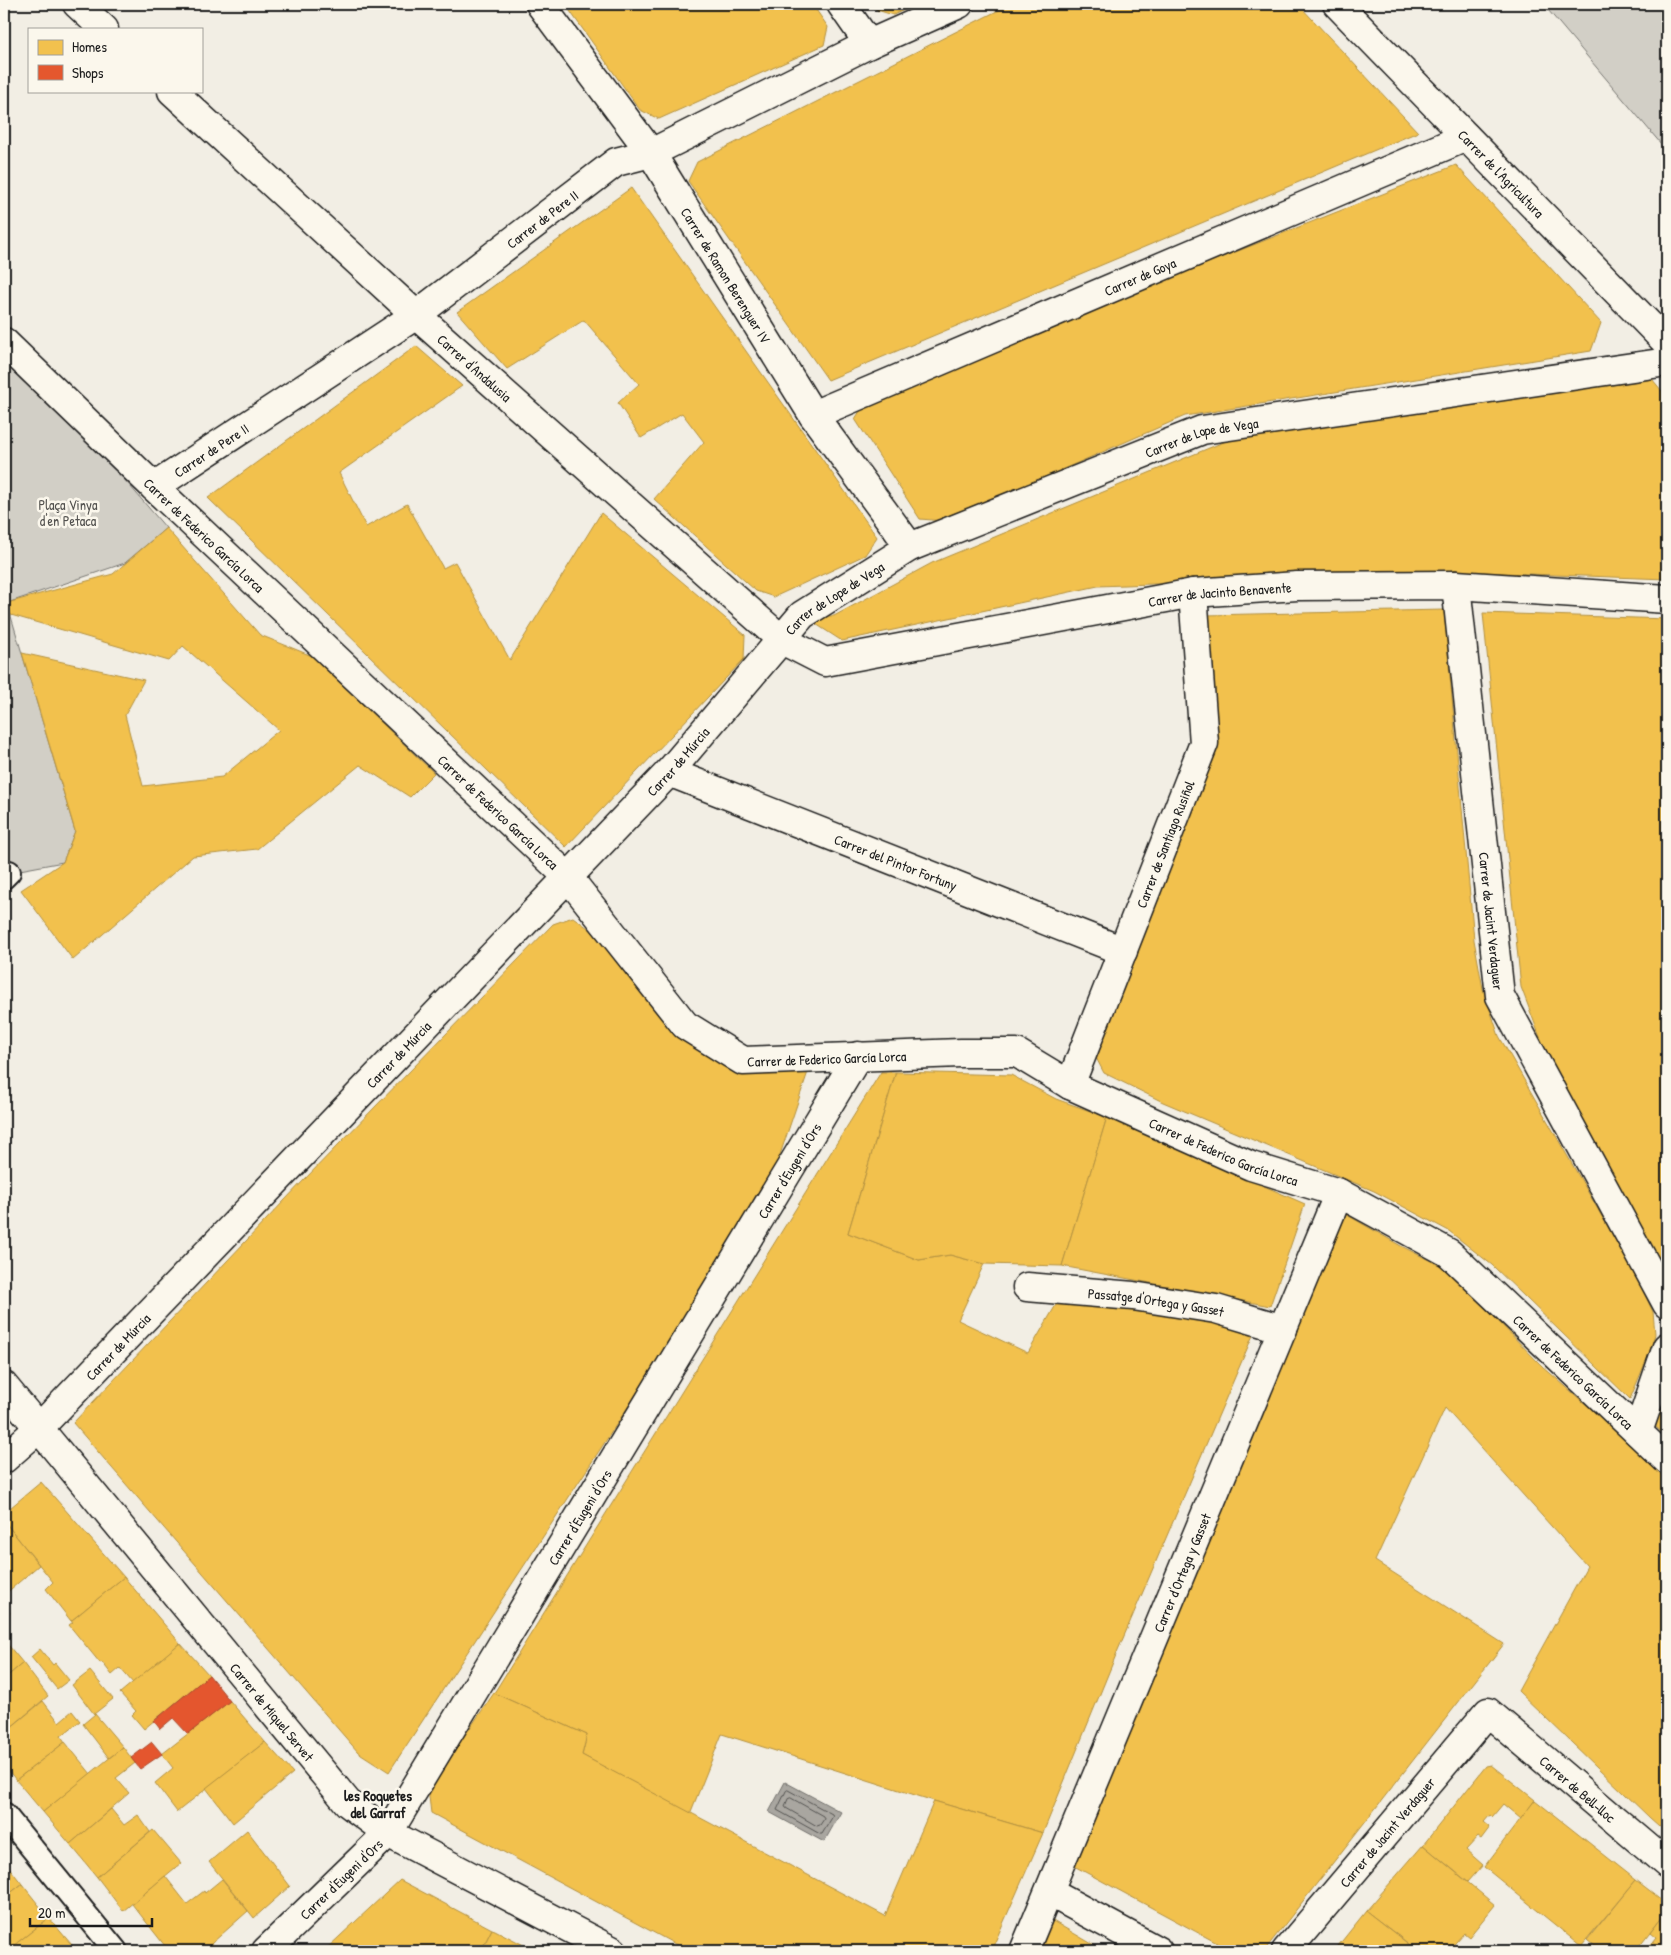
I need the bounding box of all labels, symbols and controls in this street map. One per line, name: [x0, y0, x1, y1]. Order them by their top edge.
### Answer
legend: [28, 28, 202, 92]
text: Homes: [72, 36, 107, 57]
text: Shops: [72, 62, 104, 83]
street label: Carrer de l'Agricultura: [1454, 125, 1549, 222]
street label: Carrer de Pere II: [502, 185, 582, 252]
street label: Carrer de Ramon Berenguer IV: [677, 203, 776, 346]
street label: Carrer de Goya: [1101, 252, 1179, 300]
street label: Carrer d'Andalusia: [434, 329, 517, 406]
street label: Carrer de Lope de Vega: [1142, 412, 1260, 462]
street label: Carrer de Pere II: [170, 418, 252, 481]
street label: Carrer de Federico García Lorca: [140, 473, 269, 596]
park label: Plaça Vinya d'en Petaca: [39, 495, 98, 530]
street label: Carrer de Lope de Vega: [780, 556, 888, 639]
street label: Carrer de Jacinto Benavente: [1147, 577, 1293, 611]
street label: Carrer de Múrcia: [642, 722, 713, 800]
street label: Carrer de Federico García Lorca: [434, 750, 563, 873]
street label: Carrer de Santiago Rusiñol: [1131, 777, 1198, 910]
street label: Carrer del Pintor Fortuny: [832, 829, 960, 895]
street label: Carrer de Jacint Verdaguer: [1475, 851, 1509, 992]
street label: Carrer de Múrcia: [361, 1016, 435, 1092]
street label: Carrer de Federico García Lorca: [747, 1045, 907, 1070]
street label: Carrer de Federico García Lorca: [1146, 1112, 1301, 1190]
street label: Carrer d'Eugeni d'Ors: [753, 1119, 825, 1222]
street label: Passatge d'Ortega y Gasset: [1087, 1283, 1227, 1321]
street label: Carrer de Múrcia: [81, 1308, 154, 1384]
street label: Carrer de Federico García Lorca: [1509, 1310, 1638, 1434]
street label: Carrer d'Eugeni d'Ors: [543, 1466, 615, 1568]
street label: Carrer d'Ortega y Gasset: [1148, 1510, 1215, 1635]
street label: Carrer de Miquel Servet: [226, 1658, 319, 1765]
street label: Carrer de Bell-lloc: [1536, 1751, 1620, 1826]
street label: Carrer de Jacint Verdaguer: [1335, 1772, 1439, 1891]
district label: les Roquetes del Garraf: [344, 1785, 412, 1823]
street label: Carrer d'Eugeni d'Ors: [295, 1834, 386, 1923]
scale bar: [30, 1895, 152, 1927]
text: 20 m: [38, 1902, 65, 1923]

